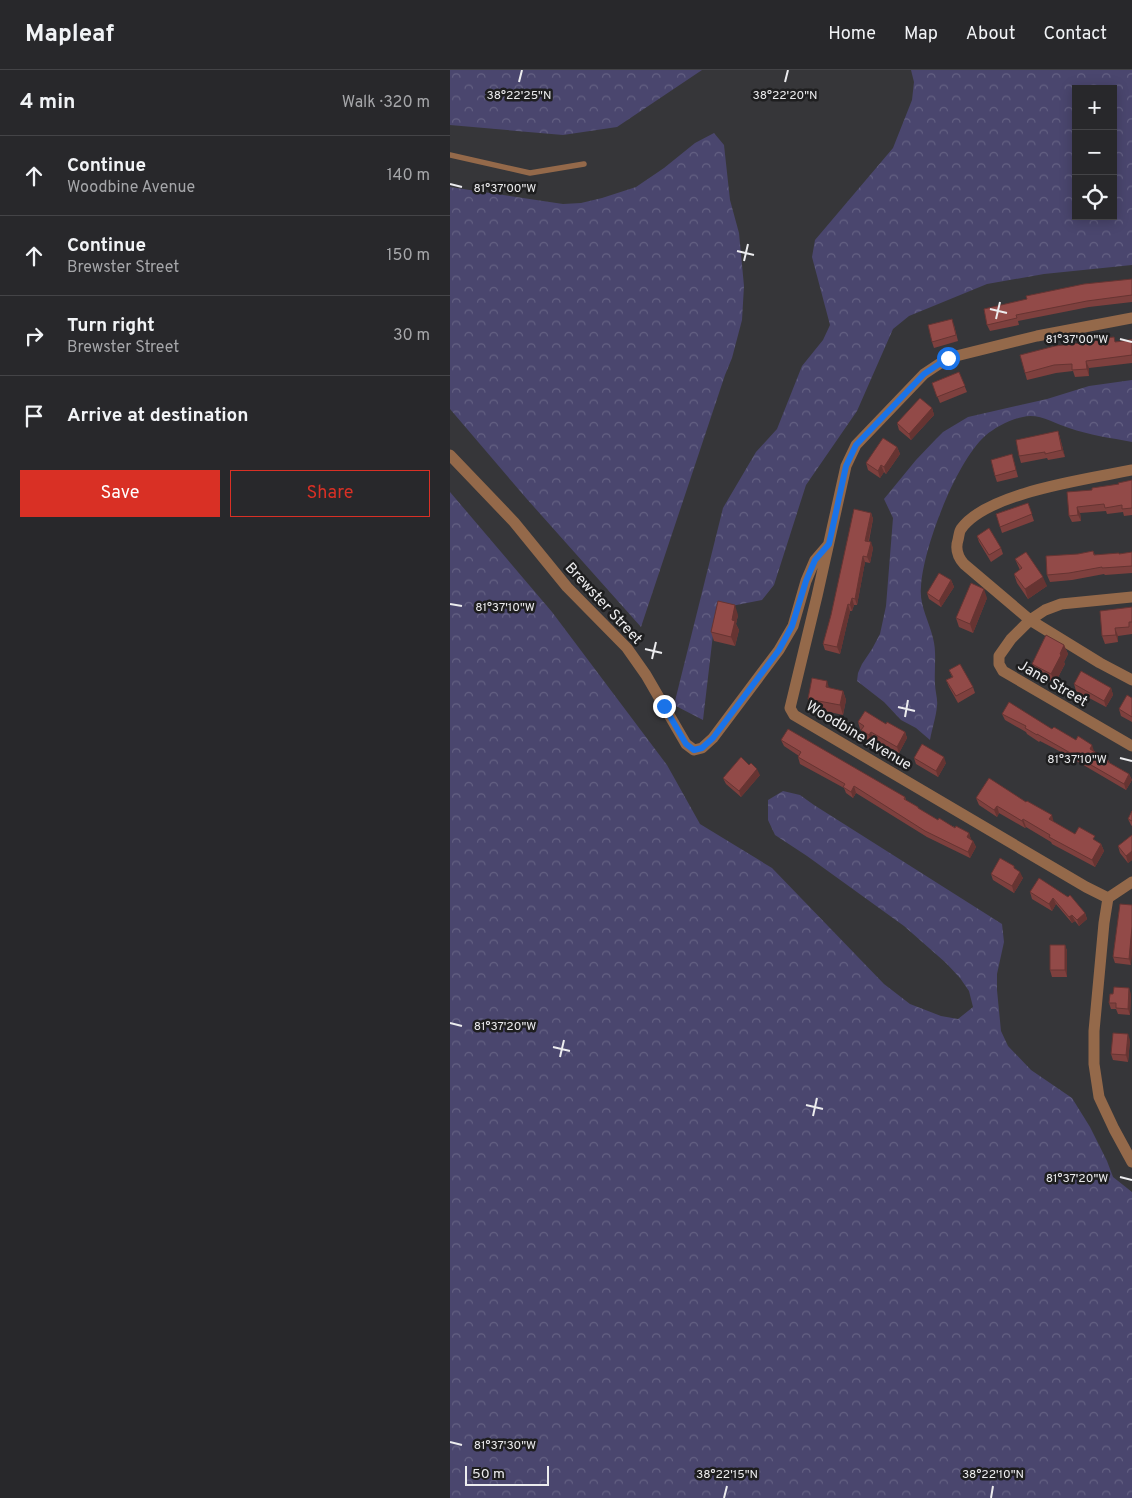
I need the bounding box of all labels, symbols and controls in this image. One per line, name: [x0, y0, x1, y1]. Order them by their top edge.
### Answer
text: Mapleaf: [25, 20, 114, 50]
text: Home: [828, 23, 876, 46]
text: Map: [904, 23, 938, 46]
text: About: [966, 23, 1015, 46]
text: Contact: [1043, 23, 1107, 46]
map controls: [1072, 85, 1117, 220]
button: +: [1072, 85, 1117, 130]
text: 38°22'25"N: [487, 88, 551, 104]
text: 38°22'20"N: [752, 88, 818, 104]
text: 4 min: [20, 89, 76, 116]
text: Walk · 320 m: [342, 93, 430, 113]
button: −: [1072, 130, 1117, 175]
text: Continue: [67, 154, 146, 178]
icon: ahead: [20, 162, 48, 190]
text: 140 m: [387, 166, 430, 186]
button: locate: [1072, 175, 1117, 220]
text: Woodbine Avenue: [67, 178, 195, 198]
text: 81°37'00"W: [474, 181, 536, 197]
text: Continue: [67, 234, 146, 258]
icon: ahead: [20, 242, 48, 270]
text: 150 m: [387, 246, 430, 266]
text: Brewster Street: [67, 258, 179, 278]
text: Turn right: [67, 314, 155, 338]
icon: right: [20, 322, 48, 350]
text: 30 m: [393, 326, 430, 346]
text: 81°37'00"W: [1046, 332, 1108, 348]
text: Brewster Street: [67, 338, 179, 358]
route start: [937, 347, 960, 370]
icon: arrive: [20, 402, 48, 430]
text: Arrive at destination: [67, 404, 248, 428]
button: Save: [20, 470, 220, 517]
button: Share: [230, 470, 430, 517]
street label: Brewster Street: [560, 559, 646, 649]
text: 81°37'10"W: [475, 600, 535, 616]
street label: Jane Street: [1014, 657, 1091, 712]
route end: [653, 695, 676, 718]
street label: Woodbine Avenue: [802, 697, 915, 775]
text: 81°37'10"W: [1047, 752, 1107, 768]
text: 81°37'20"W: [474, 1019, 536, 1035]
text: 81°37'20"W: [1046, 1171, 1108, 1187]
text: 81°37'30"W: [474, 1438, 536, 1454]
scale bar: [465, 1463, 549, 1486]
text: 50 m: [472, 1466, 505, 1483]
text: 38°22'15"N: [696, 1467, 758, 1483]
text: 38°22'10"N: [962, 1467, 1024, 1483]

